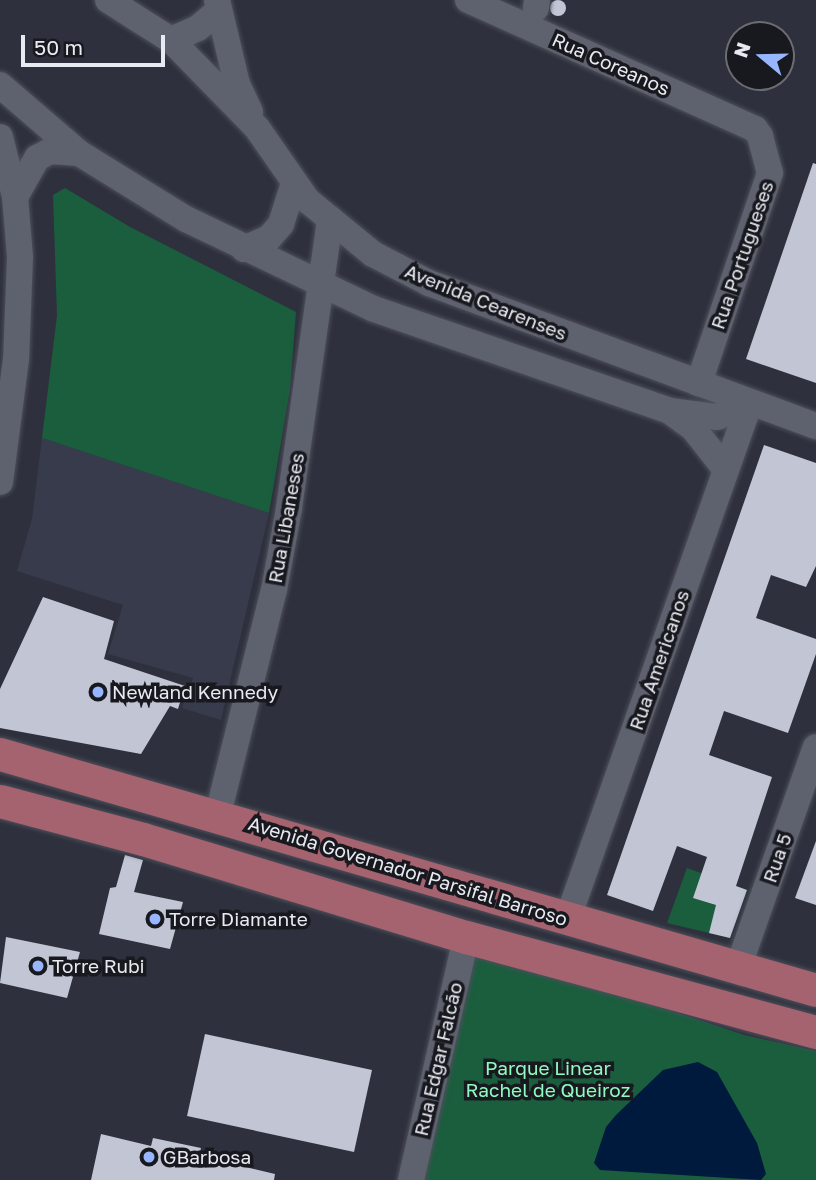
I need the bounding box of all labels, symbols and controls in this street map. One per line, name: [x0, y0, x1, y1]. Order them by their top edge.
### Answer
scale bar: [24, 21, 168, 65]
north arrow: [725, 21, 795, 91]
street label: Rua Coreanos: [549, 28, 673, 100]
text: 50 m: [34, 34, 83, 60]
text: N: [728, 39, 755, 60]
street label: Rua Portugueses: [706, 178, 778, 332]
street label: Avenida Cearenses: [402, 259, 570, 345]
street label: Rua Libaneses: [263, 451, 309, 585]
street label: Rua Americanos: [624, 587, 694, 733]
place label: Newland Kennedy: [112, 681, 278, 703]
marker: Newland Kennedy: [90, 684, 106, 700]
street label: Avenida Governador Parsifal Barroso: [246, 812, 570, 930]
street label: Rua 5: [758, 830, 796, 886]
place label: Torre Diamante: [169, 908, 308, 930]
marker: Torre Diamante: [147, 911, 163, 927]
place label: Torre Rubi: [52, 955, 145, 977]
marker: Torre Rubi: [30, 958, 46, 974]
street label: Rua Edgar Falcão: [409, 980, 467, 1138]
park label: Parque Linear Rachel de Queiroz: [466, 1057, 630, 1101]
place label: GBarbosa: [163, 1146, 251, 1168]
marker: GBarbosa: [141, 1149, 157, 1165]

